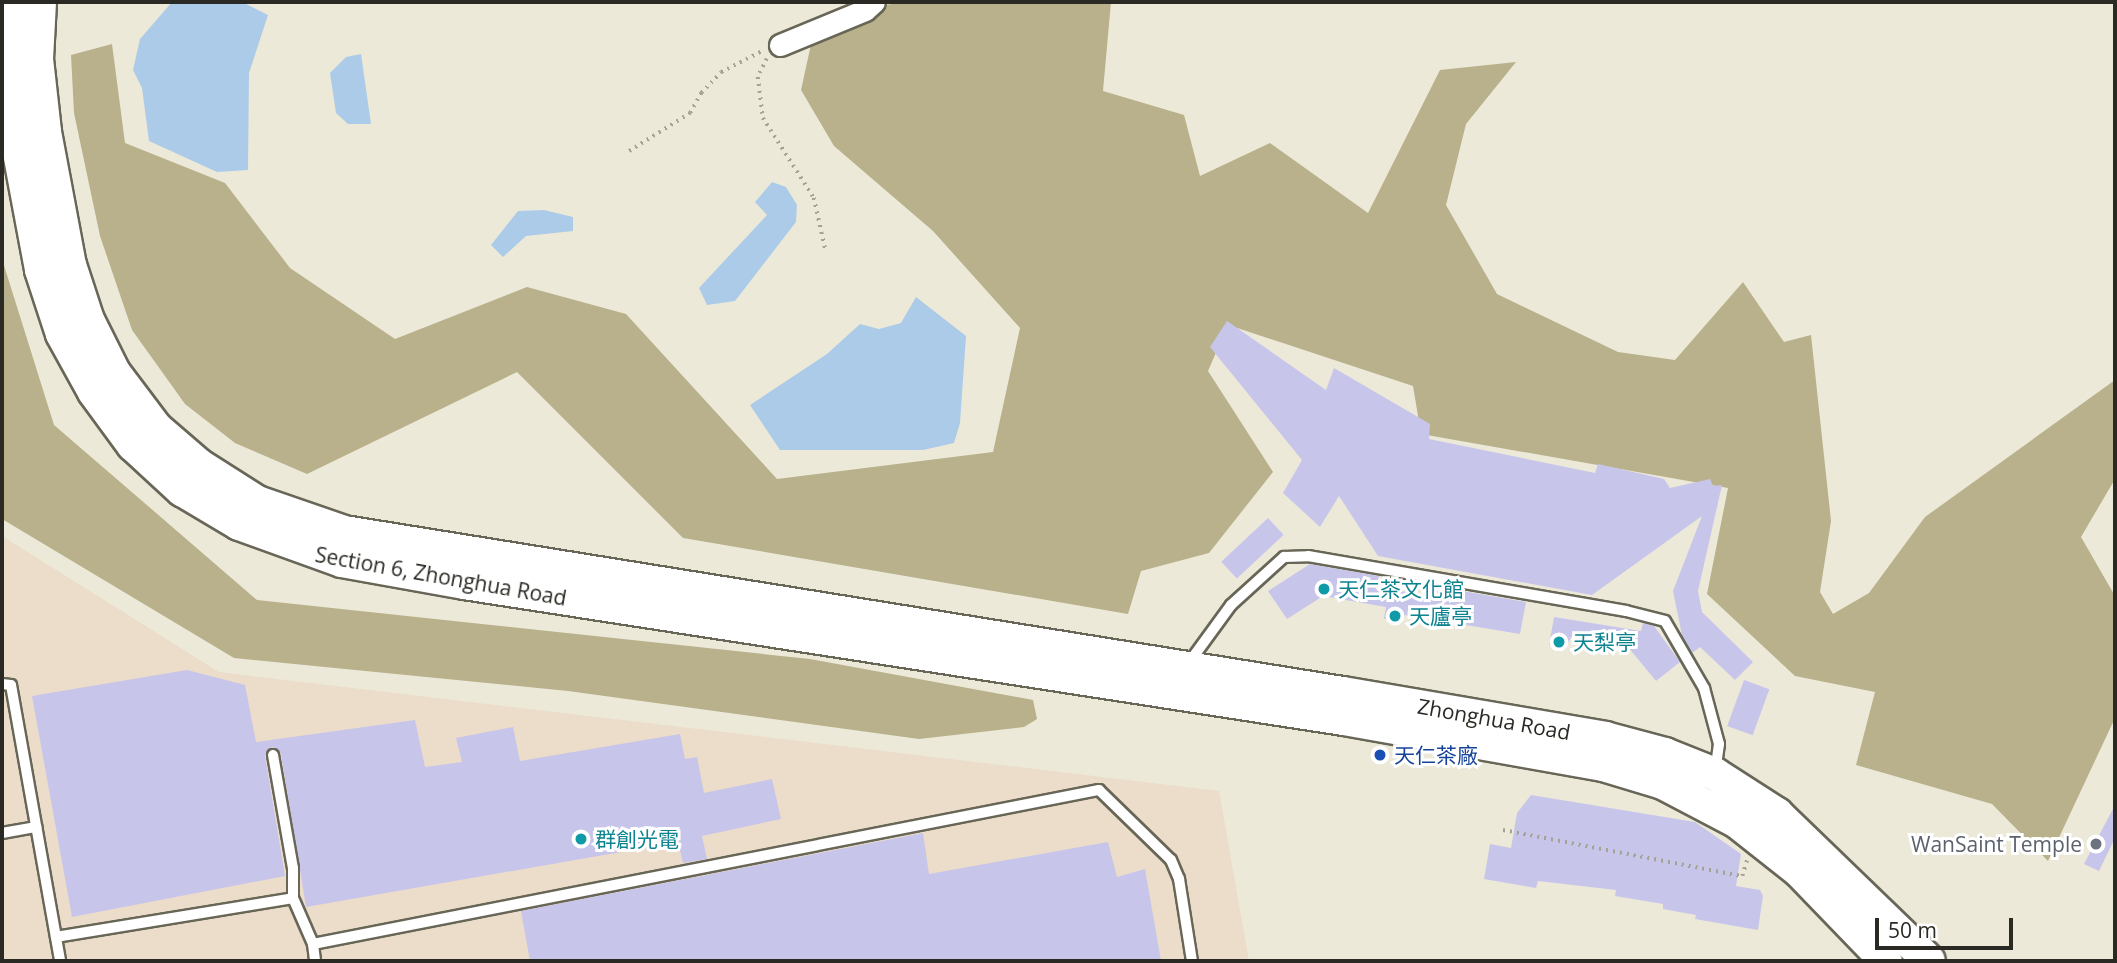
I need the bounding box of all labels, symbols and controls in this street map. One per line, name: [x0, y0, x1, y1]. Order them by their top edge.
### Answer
street label: Section 6, Zhonghua Road: [313, 541, 569, 611]
place label: 天仁茶文化館: [1338, 576, 1464, 602]
marker: 天仁茶文化館: [1316, 581, 1332, 597]
place label: 天廬亭: [1409, 603, 1472, 629]
marker: 天廬亭: [1387, 608, 1403, 624]
place label: 天梨亭: [1573, 629, 1636, 655]
marker: 天梨亭: [1551, 634, 1567, 650]
street label: Zhonghua Road: [1416, 693, 1572, 745]
place label: 天仁茶廠: [1394, 742, 1478, 768]
marker: 天仁茶廠: [1372, 747, 1388, 763]
place label: 群創光電: [595, 826, 679, 852]
marker: 群創光電: [573, 831, 589, 847]
place label: WanSaint Temple: [1911, 831, 2082, 857]
marker: WanSaint Temple: [2088, 836, 2104, 852]
scale bar: [1879, 904, 2017, 948]
text: 50 m: [1888, 916, 1937, 944]

